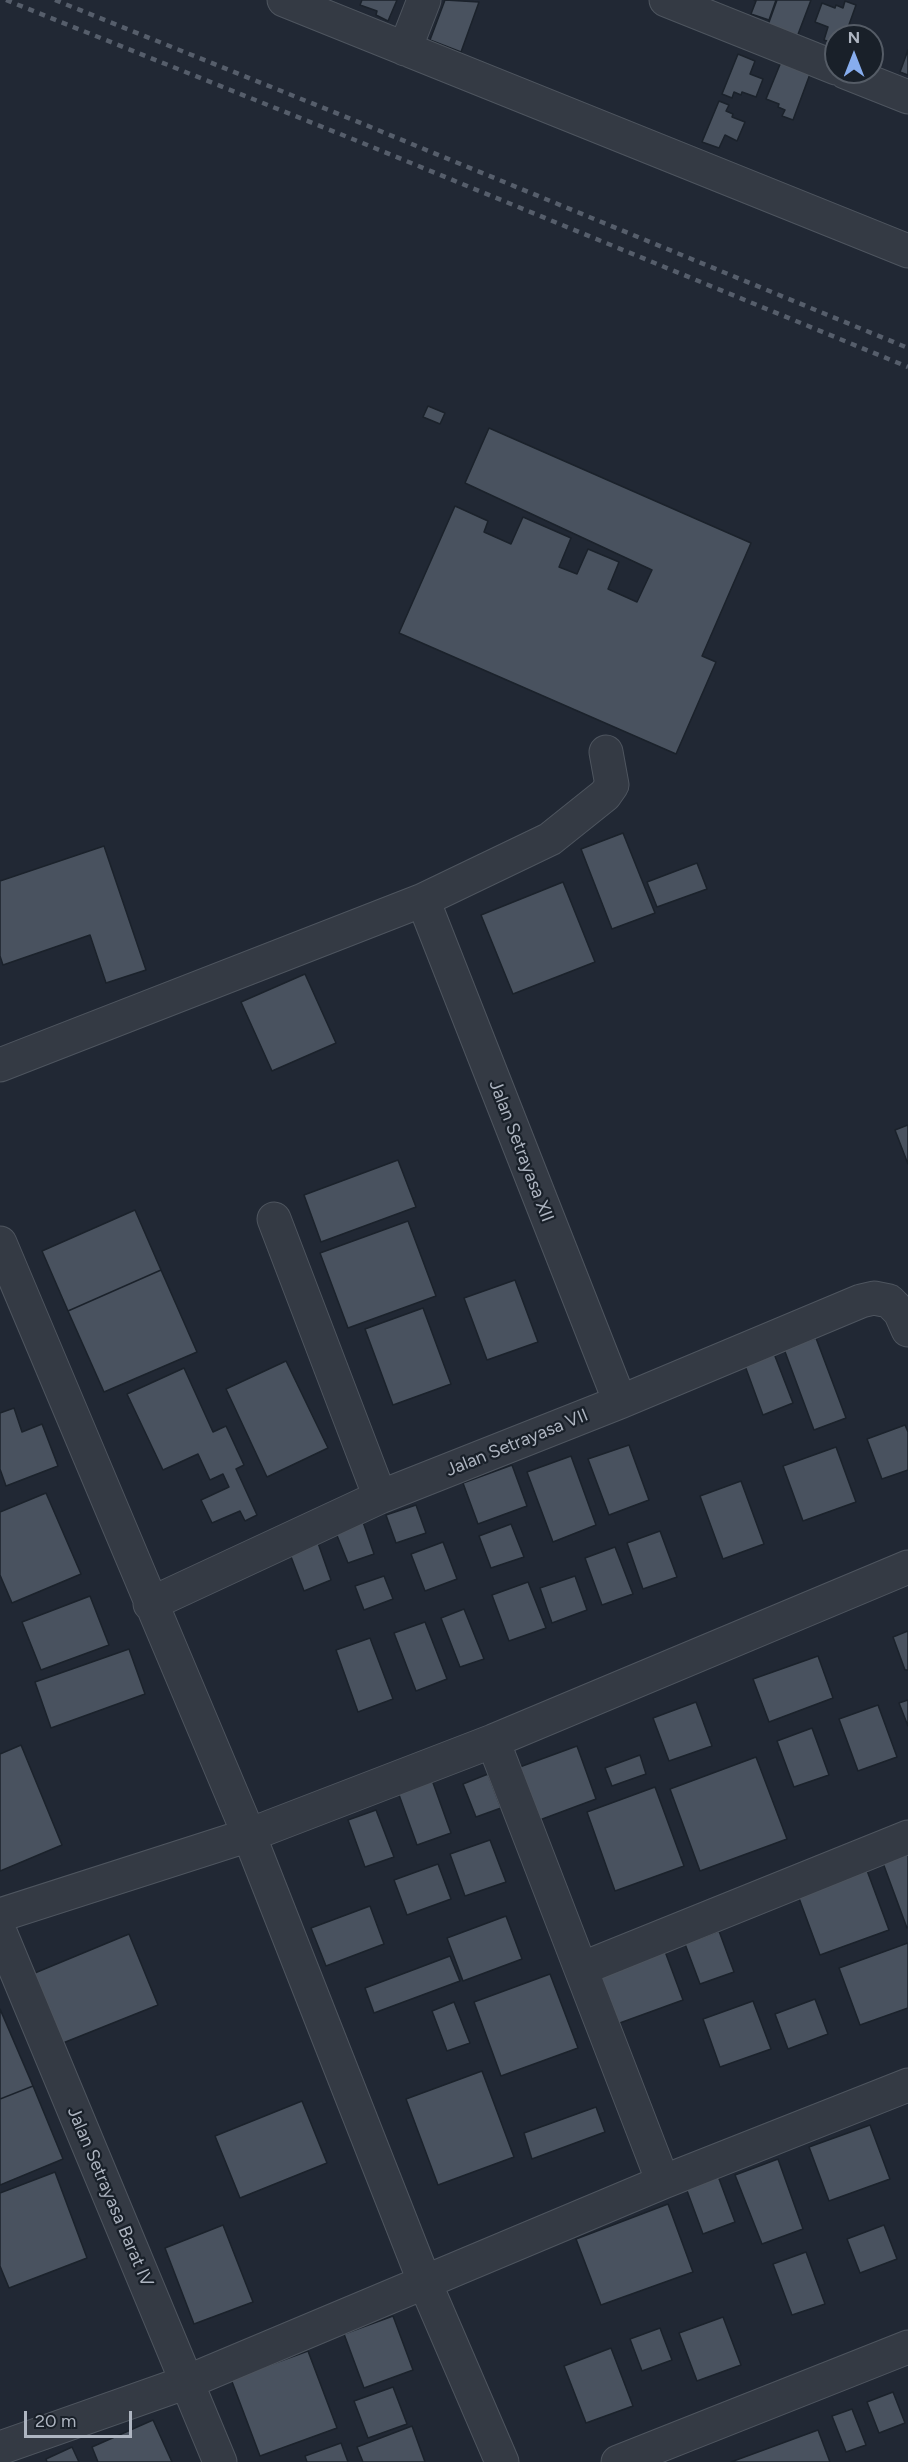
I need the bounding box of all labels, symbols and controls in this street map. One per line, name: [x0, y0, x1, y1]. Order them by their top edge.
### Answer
north arrow: [824, 24, 884, 84]
text: N: [848, 28, 860, 47]
street label: Jalan Setrayasa XII: [484, 1077, 558, 1225]
street label: Jalan Setrayasa VII: [443, 1405, 591, 1481]
street label: Jalan Setrayasa Barat IV: [62, 2104, 158, 2290]
scale bar: [27, 2399, 135, 2437]
text: 20 m: [35, 2410, 76, 2432]

